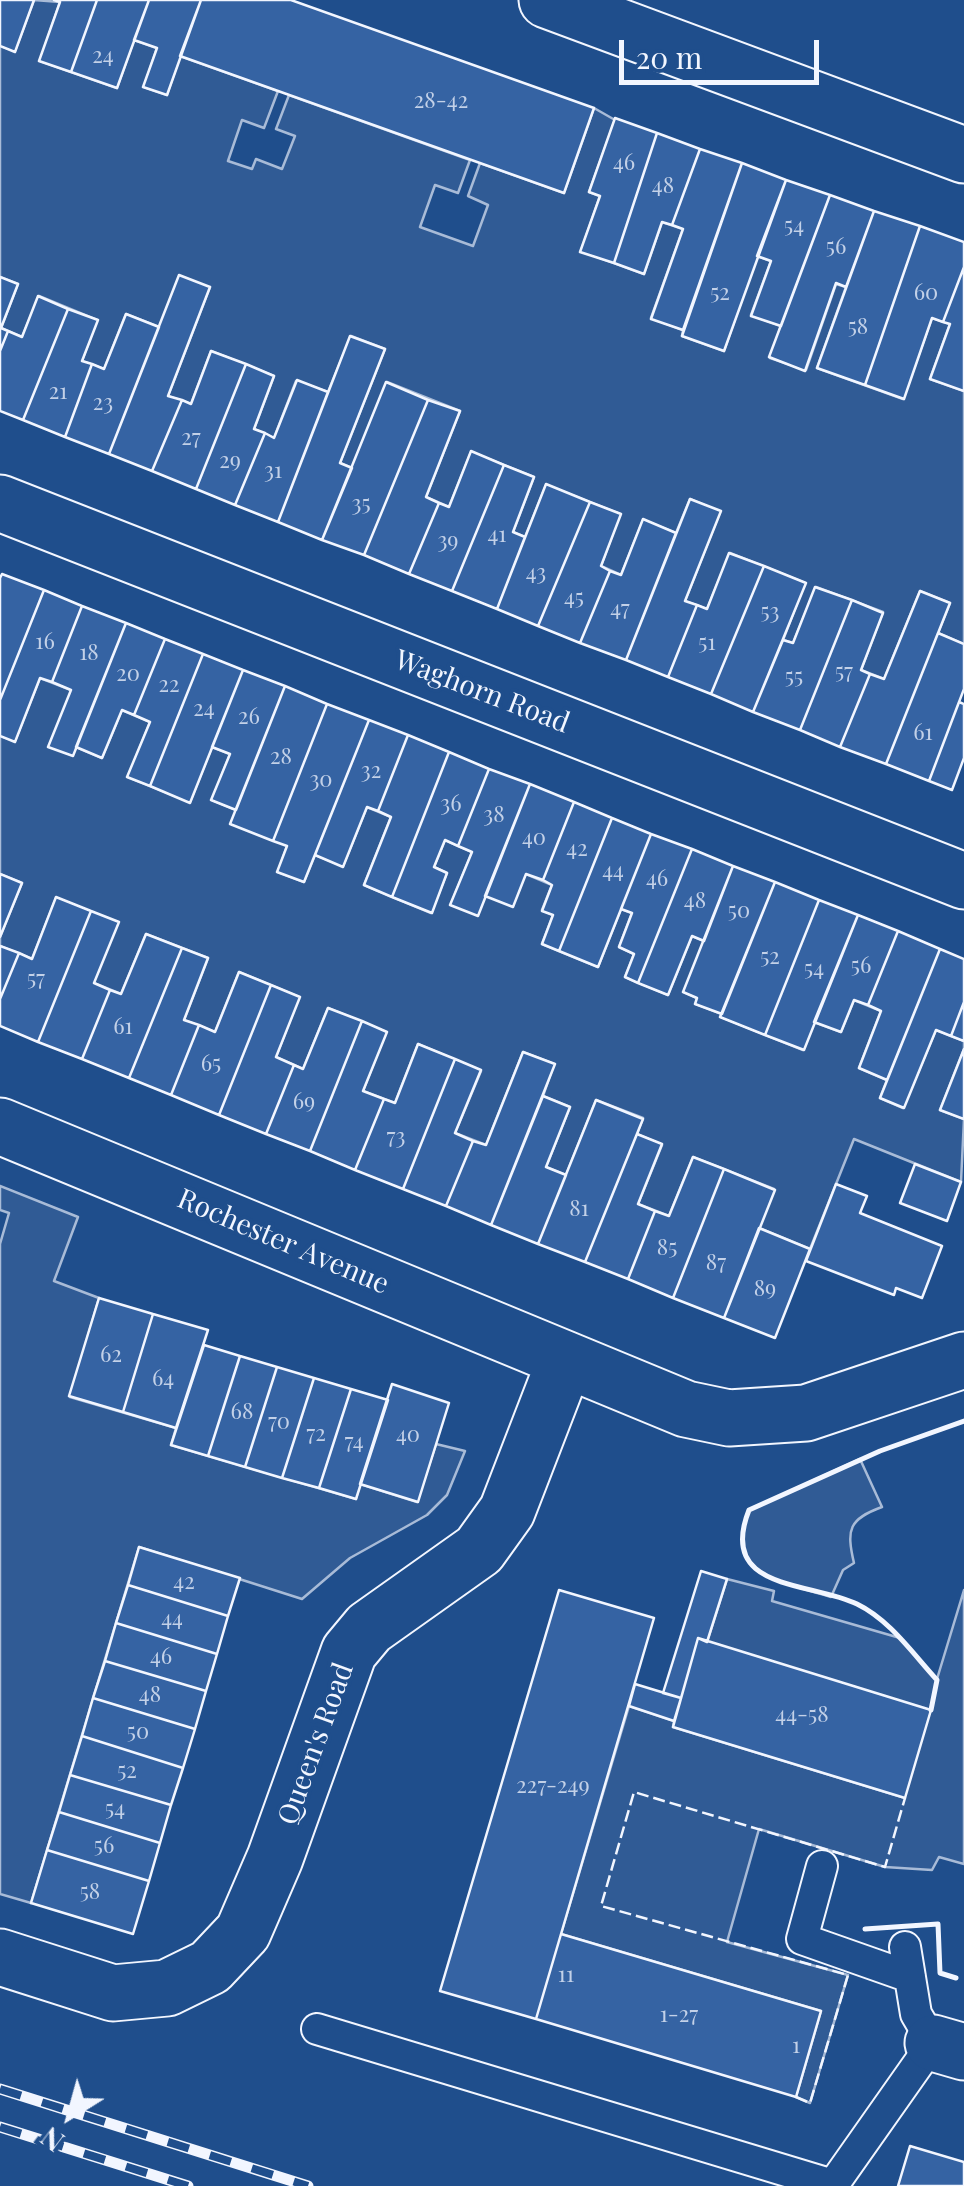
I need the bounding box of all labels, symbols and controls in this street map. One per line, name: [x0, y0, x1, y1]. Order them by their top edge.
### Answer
scale bar: [624, 20, 824, 82]
text: 20 m: [636, 37, 702, 77]
house number: 24: [92, 43, 114, 69]
house number: 28-42: [414, 88, 468, 114]
house number: 46: [613, 150, 635, 176]
house number: 48: [652, 173, 674, 199]
house number: 54: [784, 213, 804, 239]
house number: 56: [826, 234, 846, 260]
house number: 52: [710, 280, 730, 306]
house number: 60: [914, 280, 938, 306]
house number: 58: [848, 314, 868, 340]
house number: 21: [49, 379, 67, 405]
house number: 23: [93, 390, 113, 416]
house number: 27: [181, 425, 201, 451]
house number: 29: [219, 448, 241, 474]
house number: 31: [264, 458, 282, 484]
house number: 35: [351, 491, 371, 517]
house number: 41: [487, 522, 507, 548]
house number: 39: [437, 528, 459, 554]
house number: 43: [526, 560, 546, 586]
house number: 45: [564, 585, 584, 611]
house number: 47: [610, 596, 630, 622]
house number: 53: [760, 599, 780, 625]
house number: 16: [35, 629, 55, 655]
house number: 51: [698, 630, 716, 656]
house number: 18: [79, 640, 99, 666]
street label: Waghorn Road: [390, 643, 574, 741]
house number: 57: [835, 659, 853, 685]
house number: 20: [116, 661, 140, 687]
house number: 55: [785, 664, 803, 690]
house number: 22: [158, 672, 180, 698]
house number: 24: [193, 696, 215, 722]
house number: 26: [238, 704, 260, 730]
house number: 61: [913, 720, 933, 746]
house number: 28: [270, 744, 292, 770]
house number: 32: [361, 758, 381, 784]
house number: 30: [309, 767, 333, 793]
house number: 36: [440, 791, 462, 817]
house number: 38: [483, 802, 505, 828]
house number: 40: [522, 825, 546, 851]
house number: 42: [566, 836, 588, 862]
house number: 44: [602, 858, 624, 884]
house number: 46: [646, 866, 668, 892]
house number: 48: [684, 888, 706, 914]
house number: 50: [728, 898, 750, 924]
house number: 52: [760, 944, 780, 970]
house number: 56: [851, 953, 871, 979]
house number: 54: [804, 956, 824, 982]
house number: 57: [27, 966, 45, 992]
house number: 61: [113, 1014, 133, 1040]
house number: 65: [201, 1051, 221, 1077]
house number: 69: [293, 1089, 315, 1115]
house number: 73: [387, 1124, 405, 1150]
street label: Rochester Avenue: [172, 1182, 394, 1302]
house number: 81: [569, 1196, 589, 1222]
house number: 85: [657, 1235, 677, 1261]
house number: 87: [706, 1250, 726, 1276]
house number: 89: [754, 1276, 776, 1302]
house number: 62: [100, 1342, 122, 1368]
house number: 64: [152, 1366, 174, 1392]
house number: 68: [231, 1399, 253, 1425]
house number: 70: [268, 1409, 290, 1435]
house number: 72: [306, 1421, 326, 1447]
house number: 40: [396, 1422, 420, 1448]
house number: 74: [344, 1429, 364, 1455]
house number: 42: [173, 1569, 195, 1595]
house number: 44: [161, 1606, 183, 1632]
house number: 46: [150, 1644, 172, 1670]
street label: Queen's Road: [271, 1658, 361, 1830]
house number: 48: [139, 1682, 161, 1708]
house number: 44-58: [775, 1702, 829, 1728]
house number: 50: [127, 1719, 149, 1745]
house number: 52: [117, 1758, 137, 1784]
house number: 227-249: [516, 1773, 590, 1799]
house number: 54: [105, 1796, 125, 1822]
house number: 56: [94, 1833, 114, 1859]
house number: 58: [80, 1879, 100, 1905]
house number: 11: [558, 1962, 574, 1988]
house number: 1-27: [660, 2002, 698, 2028]
house number: 1: [792, 2033, 800, 2059]
north arrow: [20, 2066, 120, 2166]
text: N: [32, 2119, 71, 2161]

